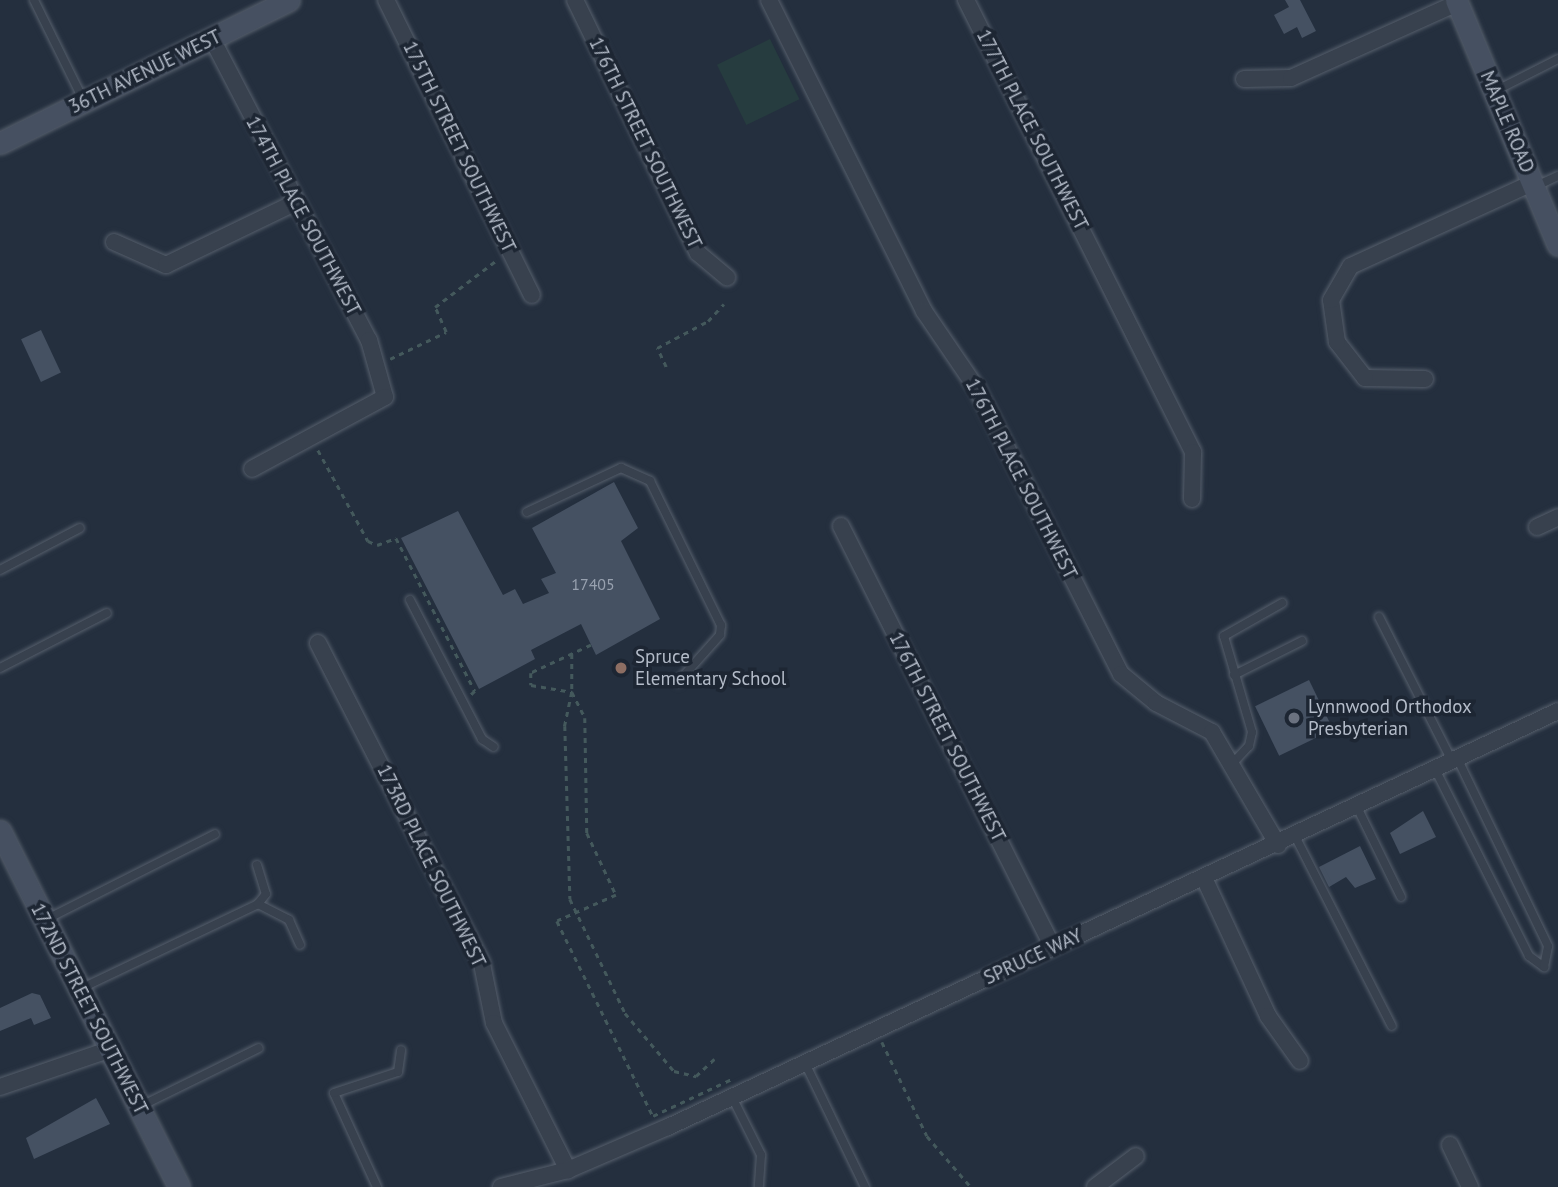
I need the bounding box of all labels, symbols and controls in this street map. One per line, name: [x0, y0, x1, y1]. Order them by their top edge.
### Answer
street label: 36TH AVENUE WEST: [65, 25, 225, 119]
street label: 177TH PLACE SOUTHWEST: [971, 26, 1093, 234]
street label: 176TH STREET SOUTHWEST: [584, 33, 706, 253]
street label: 175TH STREET SOUTHWEST: [398, 37, 520, 257]
street label: MAPLE ROAD: [1475, 68, 1539, 176]
street label: 174TH PLACE SOUTHWEST: [241, 113, 365, 319]
street label: 176TH PLACE SOUTHWEST: [960, 375, 1082, 583]
house number: 17405: [571, 574, 615, 594]
street label: 176TH STREET SOUTHWEST: [884, 628, 1010, 846]
place label: Spruce Elementary School: [635, 646, 787, 690]
marker: Spruce Elementary School: [613, 660, 629, 676]
place label: Lynnwood Orthodox Presbyterian: [1308, 696, 1472, 740]
marker: Lynnwood Orthodox Presbyterian: [1286, 710, 1302, 726]
street label: 173RD PLACE SOUTHWEST: [372, 761, 490, 971]
street label: 172ND STREET SOUTHWEST: [26, 899, 152, 1119]
street label: SPRUCE WAY: [980, 924, 1086, 990]

